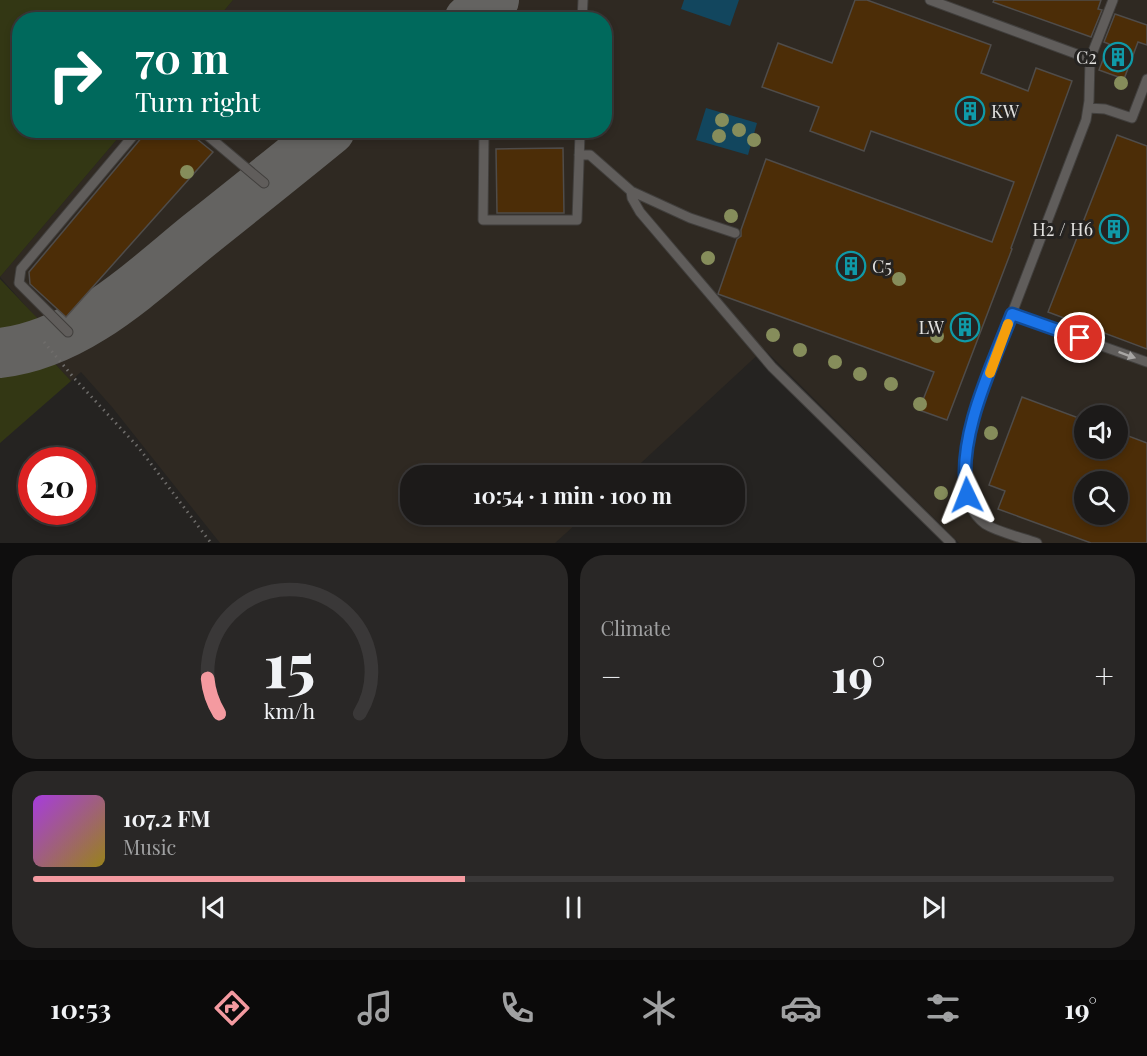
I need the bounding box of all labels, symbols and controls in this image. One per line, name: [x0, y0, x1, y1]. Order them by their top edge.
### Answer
text: 70 m: [135, 29, 229, 85]
icon: right: [36, 36, 114, 114]
building icon: C2: [1102, 41, 1134, 73]
place label: C2: [1076, 45, 1097, 69]
text: Turn right: [135, 83, 260, 119]
building icon: KW: [954, 95, 986, 127]
place label: KW: [991, 99, 1020, 123]
building icon: H2 / H6: [1098, 213, 1130, 245]
place label: H2 / H6: [1032, 217, 1093, 241]
building icon: C5: [835, 250, 867, 282]
place label: C5: [872, 254, 892, 278]
building icon: LW: [949, 311, 981, 343]
pin: [1054, 312, 1105, 363]
place label: LW: [919, 315, 945, 339]
icon: arrive: [1063, 321, 1096, 354]
one-way arrow: [1118, 351, 1136, 361]
map controls: [1074, 405, 1128, 525]
button: sound: [1074, 405, 1128, 459]
speed limit sign: 20: [18, 447, 96, 525]
position arrow: [935, 463, 999, 527]
button: search: [1074, 471, 1128, 525]
text: 10:54 · 1 min · 100 m: [473, 480, 672, 510]
text: Climate: [601, 614, 671, 641]
text: 15: [264, 620, 316, 704]
text: 19°: [831, 644, 885, 704]
text: −: [601, 653, 622, 697]
text: +: [1095, 653, 1114, 697]
text: km/h: [264, 696, 316, 724]
text: 107.2 FM: [123, 803, 211, 833]
text: Music: [123, 833, 176, 860]
icon: previous: [197, 891, 230, 924]
icon: pause: [557, 891, 590, 924]
icon: next: [917, 891, 950, 924]
icon: directions: [211, 987, 253, 1029]
icon: music: [354, 987, 396, 1029]
icon: phone: [496, 987, 538, 1029]
icon: climate: [638, 987, 680, 1029]
icon: car: [780, 987, 822, 1029]
icon: filters: [922, 987, 964, 1029]
text: 10:53: [50, 990, 111, 1026]
text: 19°: [1064, 990, 1097, 1026]

